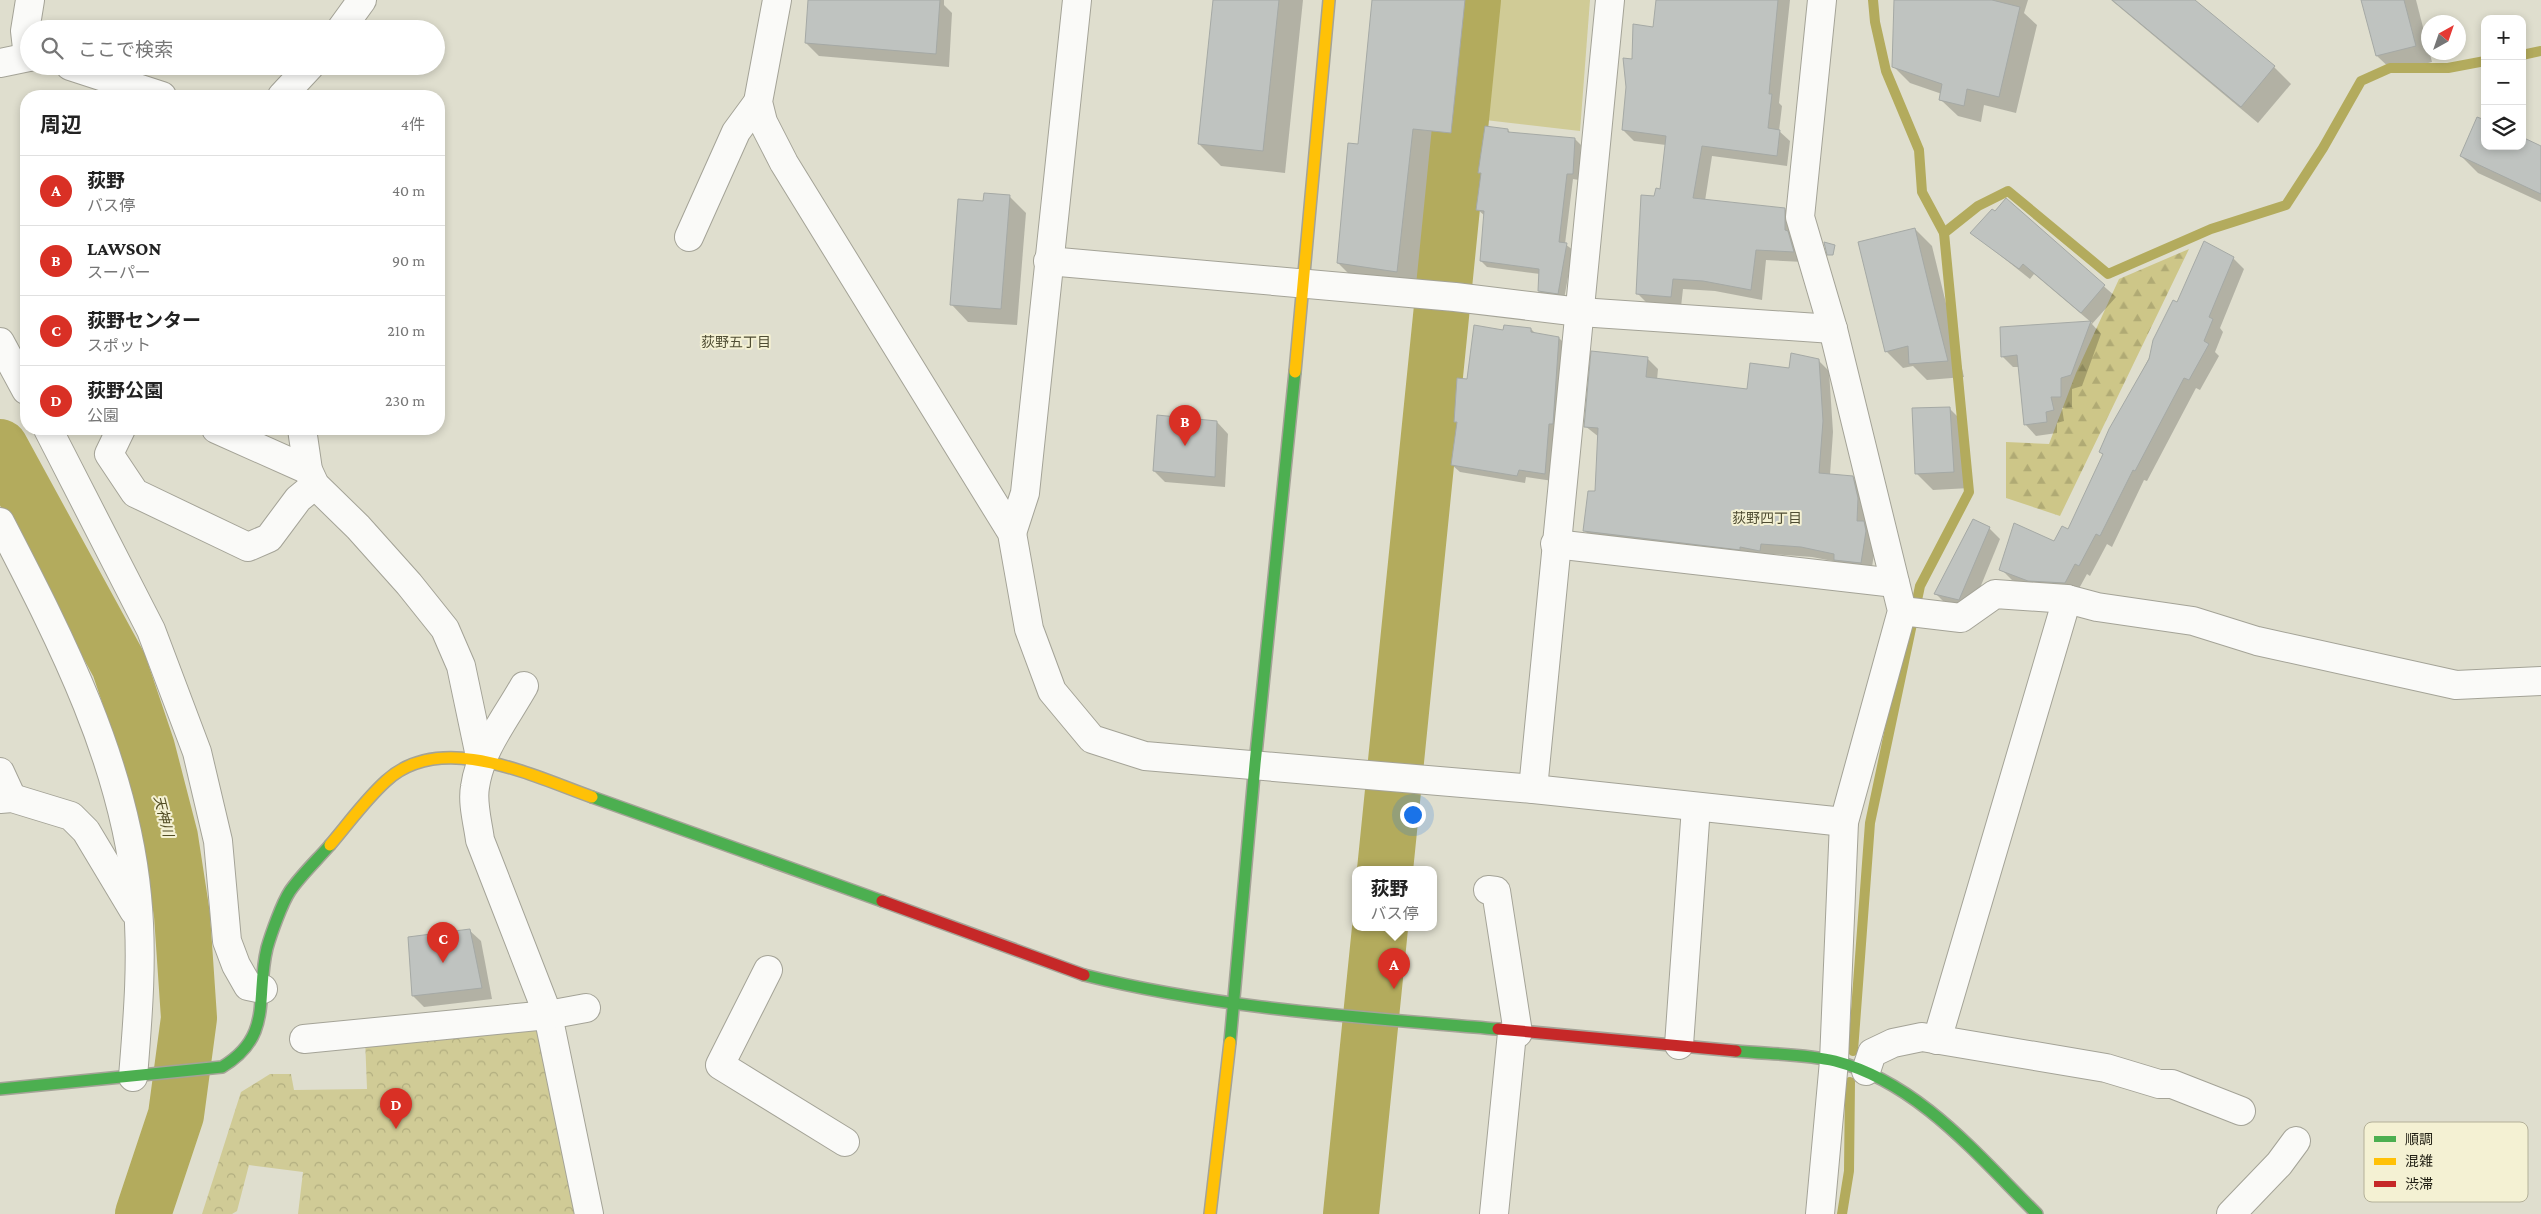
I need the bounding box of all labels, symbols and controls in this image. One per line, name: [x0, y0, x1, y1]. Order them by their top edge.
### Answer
north arrow: [2421, 15, 2466, 60]
map controls: [2481, 15, 2526, 150]
button: +: [2481, 15, 2526, 60]
search box: [20, 20, 445, 75]
icon: search: [38, 34, 66, 62]
text: ここで検索: [78, 39, 173, 60]
button: −: [2481, 60, 2526, 105]
button: layers: [2481, 105, 2526, 150]
text: 周辺: [40, 113, 82, 137]
text: 4件: [401, 116, 425, 133]
text: 荻野: [87, 170, 125, 191]
text: A: [51, 182, 61, 199]
text: 40 m: [392, 182, 425, 199]
text: バス停: [87, 197, 135, 214]
text: LAWSON: [87, 238, 161, 259]
text: B: [51, 252, 61, 269]
text: 90 m: [392, 252, 425, 269]
text: スーパー: [87, 264, 151, 281]
text: 荻野センター: [87, 310, 201, 331]
text: C: [51, 322, 61, 339]
text: 210 m: [387, 322, 425, 339]
district label: 荻野五丁目: [701, 334, 771, 350]
text: スポット: [87, 337, 151, 354]
text: 荻野公園: [87, 380, 163, 401]
text: D: [50, 392, 62, 409]
text: 230 m: [385, 392, 425, 409]
pin: B: [1169, 405, 1201, 446]
text: 公園: [87, 407, 119, 424]
district label: 荻野四丁目: [1732, 510, 1802, 526]
water label: 天神川: [151, 794, 177, 840]
your location: [1400, 802, 1426, 828]
popup: [1352, 866, 1437, 931]
text: 荻野: [1370, 878, 1409, 899]
text: バス停: [1370, 905, 1419, 922]
pin: C: [427, 922, 459, 963]
pin: A: [1378, 948, 1410, 989]
pin: D: [380, 1088, 412, 1129]
legend: [2364, 1122, 2528, 1202]
text: 順調: [2405, 1131, 2433, 1147]
text: 混雑: [2405, 1153, 2433, 1169]
text: 渋滞: [2405, 1176, 2433, 1192]

